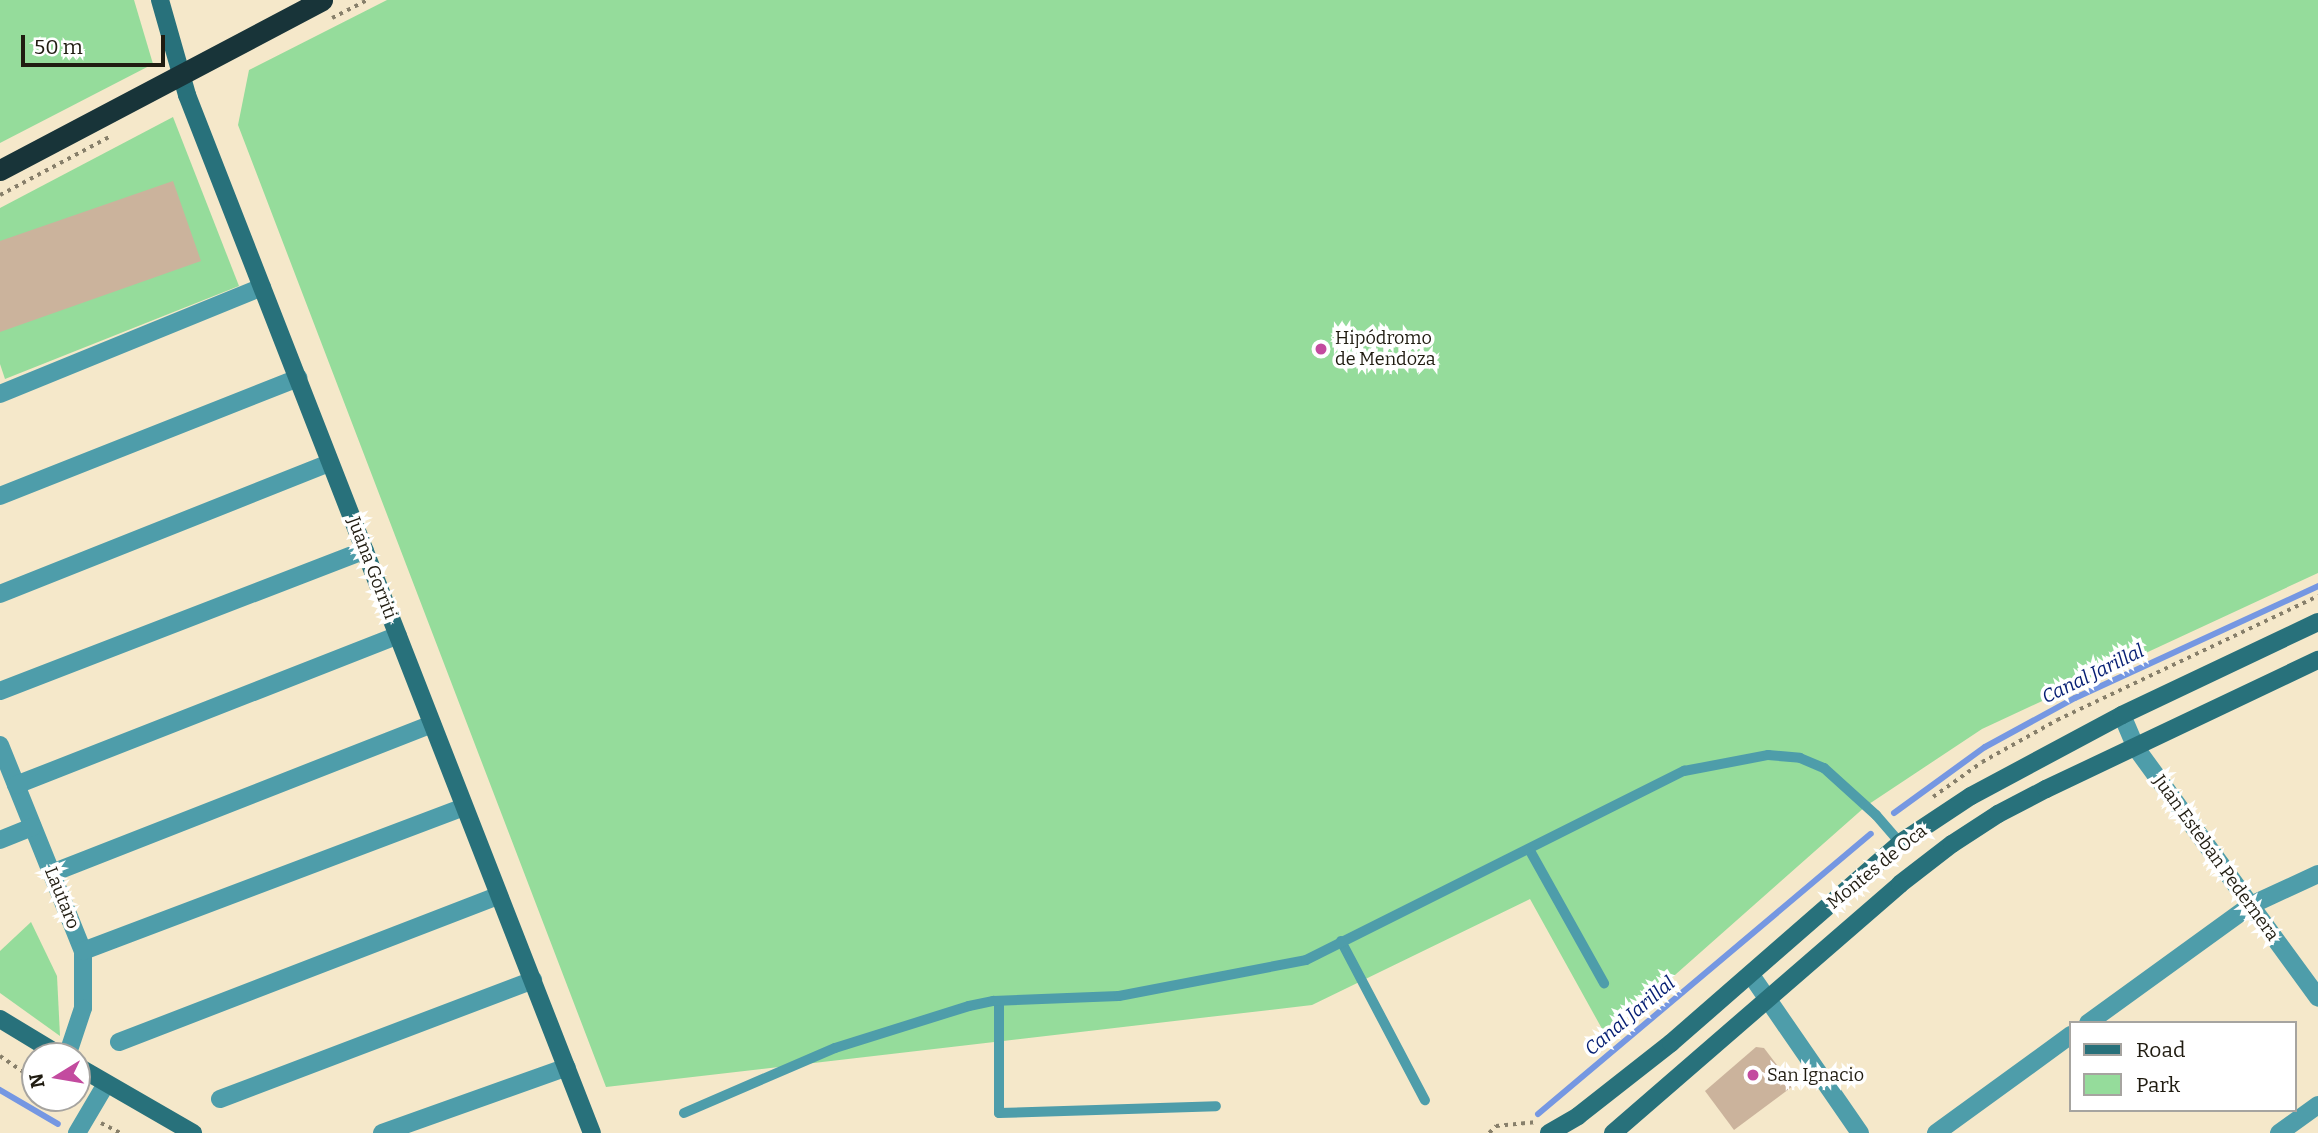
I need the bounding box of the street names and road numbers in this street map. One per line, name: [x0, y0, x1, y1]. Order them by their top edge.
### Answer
street label: Juana Gorriti: [343, 514, 401, 622]
street label: Juan Esteban Pedernera: [2149, 771, 2283, 945]
street label: Montes de Oca: [1823, 820, 1931, 914]
street label: Lautaro: [40, 864, 84, 932]

